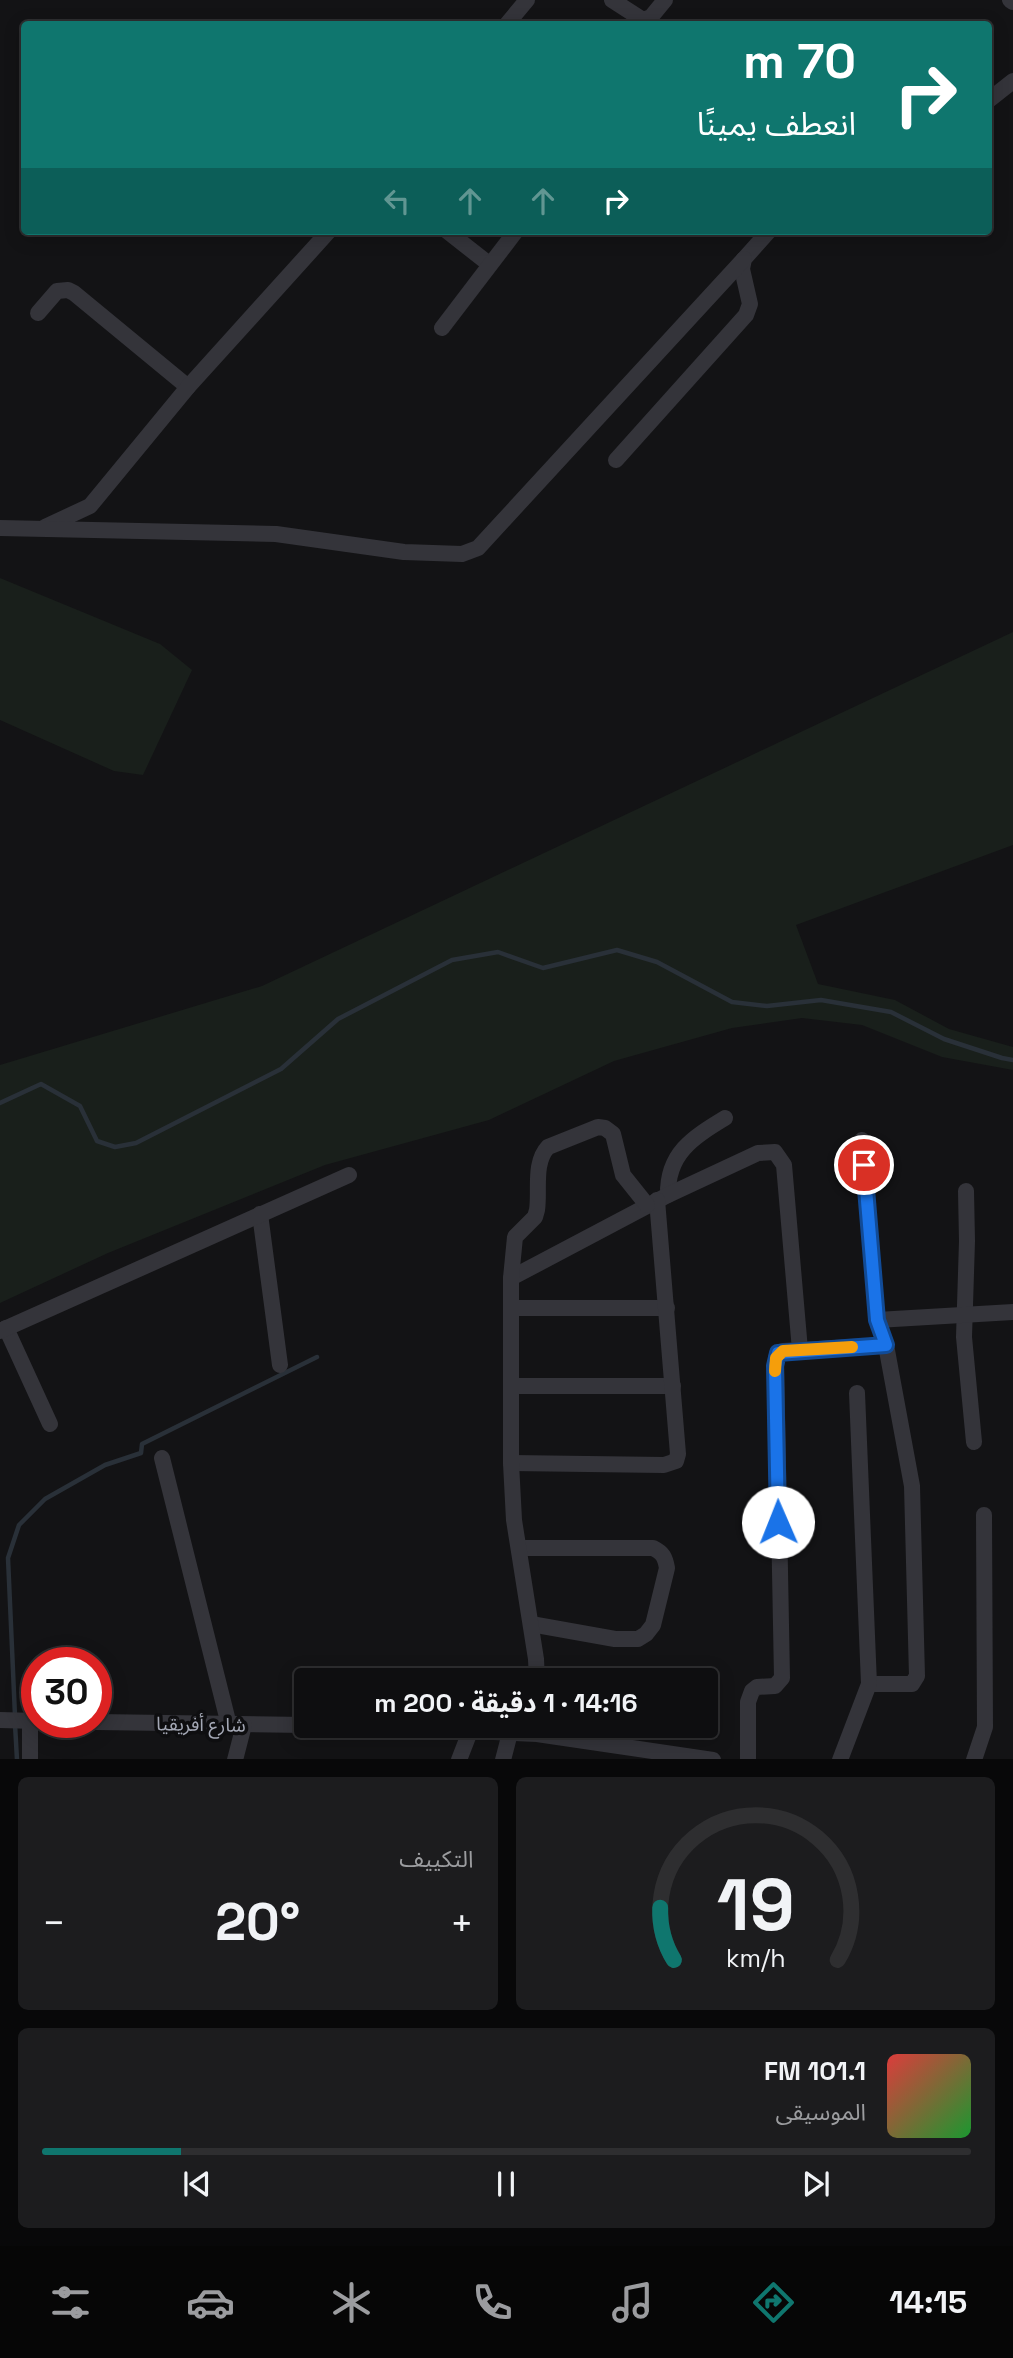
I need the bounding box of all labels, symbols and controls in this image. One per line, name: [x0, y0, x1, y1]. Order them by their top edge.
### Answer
text: 70 m: [743, 30, 856, 92]
icon: right: [880, 49, 971, 140]
text: انعطف يمينًا: [697, 104, 856, 144]
icon: left: [378, 182, 416, 220]
icon: ahead: [451, 182, 489, 220]
icon: ahead: [524, 182, 562, 220]
icon: right: [597, 182, 635, 220]
pin: [834, 1135, 894, 1195]
icon: arrive: [845, 1146, 883, 1184]
position arrow: [741, 1485, 815, 1559]
speed limit sign: 30: [21, 1647, 112, 1738]
text: 14:16 · 1 دقيقة · 200 m: [374, 1686, 638, 1720]
street label: شارع أفريقيا: [156, 1711, 246, 1739]
text: التكييف: [399, 1844, 474, 1874]
text: 19: [716, 1858, 794, 1951]
text: 20°: [215, 1889, 300, 1955]
text: −: [42, 1899, 66, 1947]
text: +: [450, 1899, 473, 1947]
text: km/h: [725, 1941, 785, 1973]
text: 101.1 FM: [764, 2054, 866, 2088]
text: الموسيقى: [775, 2097, 866, 2127]
icon: previous: [178, 2165, 216, 2203]
icon: pause: [487, 2165, 525, 2203]
icon: next: [797, 2165, 835, 2203]
icon: filters: [46, 2278, 95, 2327]
icon: car: [186, 2278, 235, 2327]
icon: climate: [327, 2278, 376, 2327]
icon: phone: [468, 2278, 517, 2327]
icon: music: [608, 2278, 657, 2327]
icon: directions: [749, 2278, 798, 2327]
text: 14:15: [889, 2282, 967, 2322]

